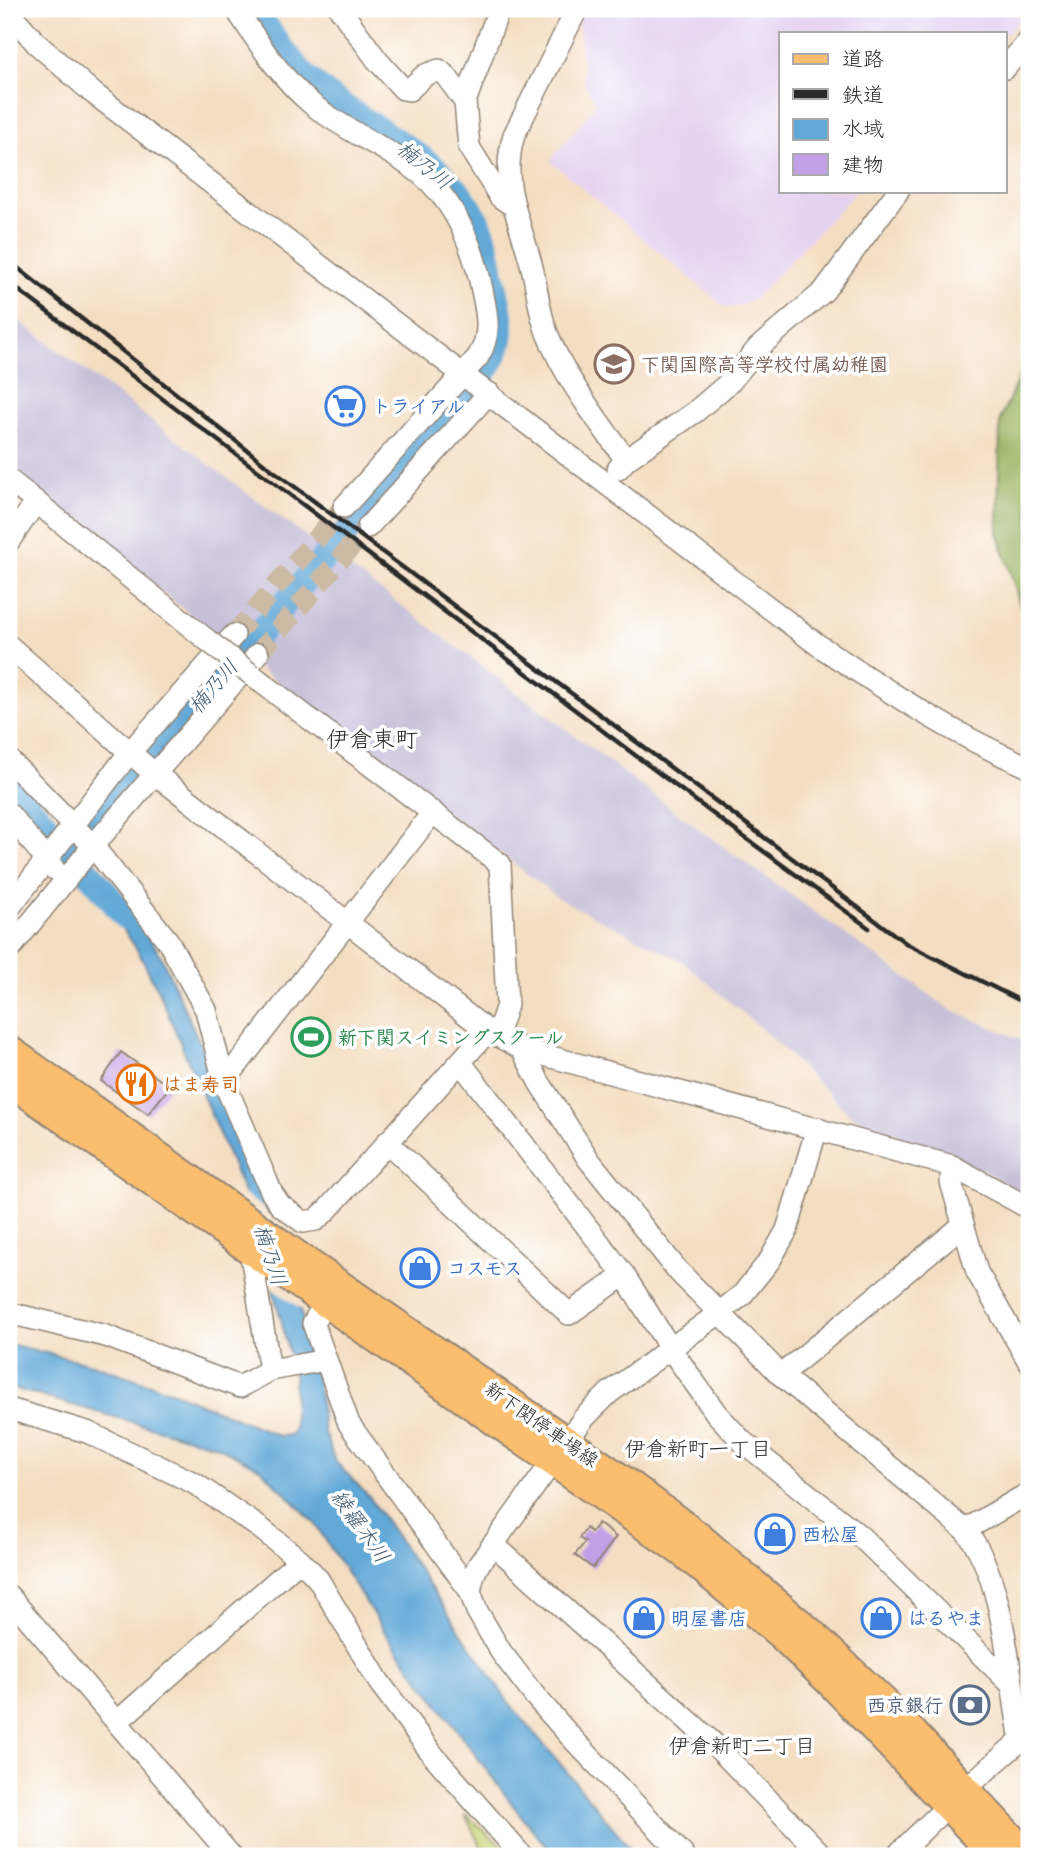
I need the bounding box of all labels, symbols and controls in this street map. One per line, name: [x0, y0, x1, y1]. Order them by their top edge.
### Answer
legend: [779, 32, 1006, 192]
text: 道路: [842, 44, 884, 73]
text: 鉄道: [842, 80, 884, 109]
text: 水域: [842, 114, 884, 143]
water label: 楠乃川: [391, 134, 459, 196]
text: 建物: [842, 150, 884, 179]
school or university icon: 下関国際高等学校付属幼稚園: [593, 343, 635, 385]
place label: 下関国際高等学校付属幼稚園: [641, 351, 888, 377]
supermarket icon: トライアル: [324, 385, 366, 427]
place label: トライアル: [372, 393, 465, 419]
water label: 楠乃川: [181, 653, 245, 719]
district label: 伊倉東町: [326, 723, 418, 754]
sports icon: 新下関スイミングスクール: [290, 1016, 332, 1058]
place label: 新下関スイミングスクール: [338, 1024, 564, 1050]
restaurant icon: はま寿司: [115, 1063, 157, 1105]
place label: はま寿司: [163, 1071, 239, 1097]
water label: 楠乃川: [247, 1221, 295, 1289]
shop icon: コスモス: [399, 1247, 441, 1289]
place label: コスモス: [447, 1255, 522, 1281]
street label: 新下関停車場線: [480, 1375, 604, 1473]
district label: 伊倉新町一丁目: [625, 1434, 772, 1463]
water label: 綾羅木川: [325, 1483, 397, 1569]
shop icon: 西松屋: [754, 1513, 796, 1555]
place label: 西松屋: [802, 1521, 859, 1547]
shop icon: 明屋書店: [623, 1597, 665, 1639]
shop icon: はるやま: [860, 1597, 902, 1639]
place label: 明屋書店: [671, 1605, 747, 1631]
place label: はるやま: [908, 1605, 984, 1631]
bank icon: 西京銀行: [949, 1684, 991, 1726]
place label: 西京銀行: [867, 1692, 943, 1718]
district label: 伊倉新町二丁目: [669, 1731, 816, 1760]

